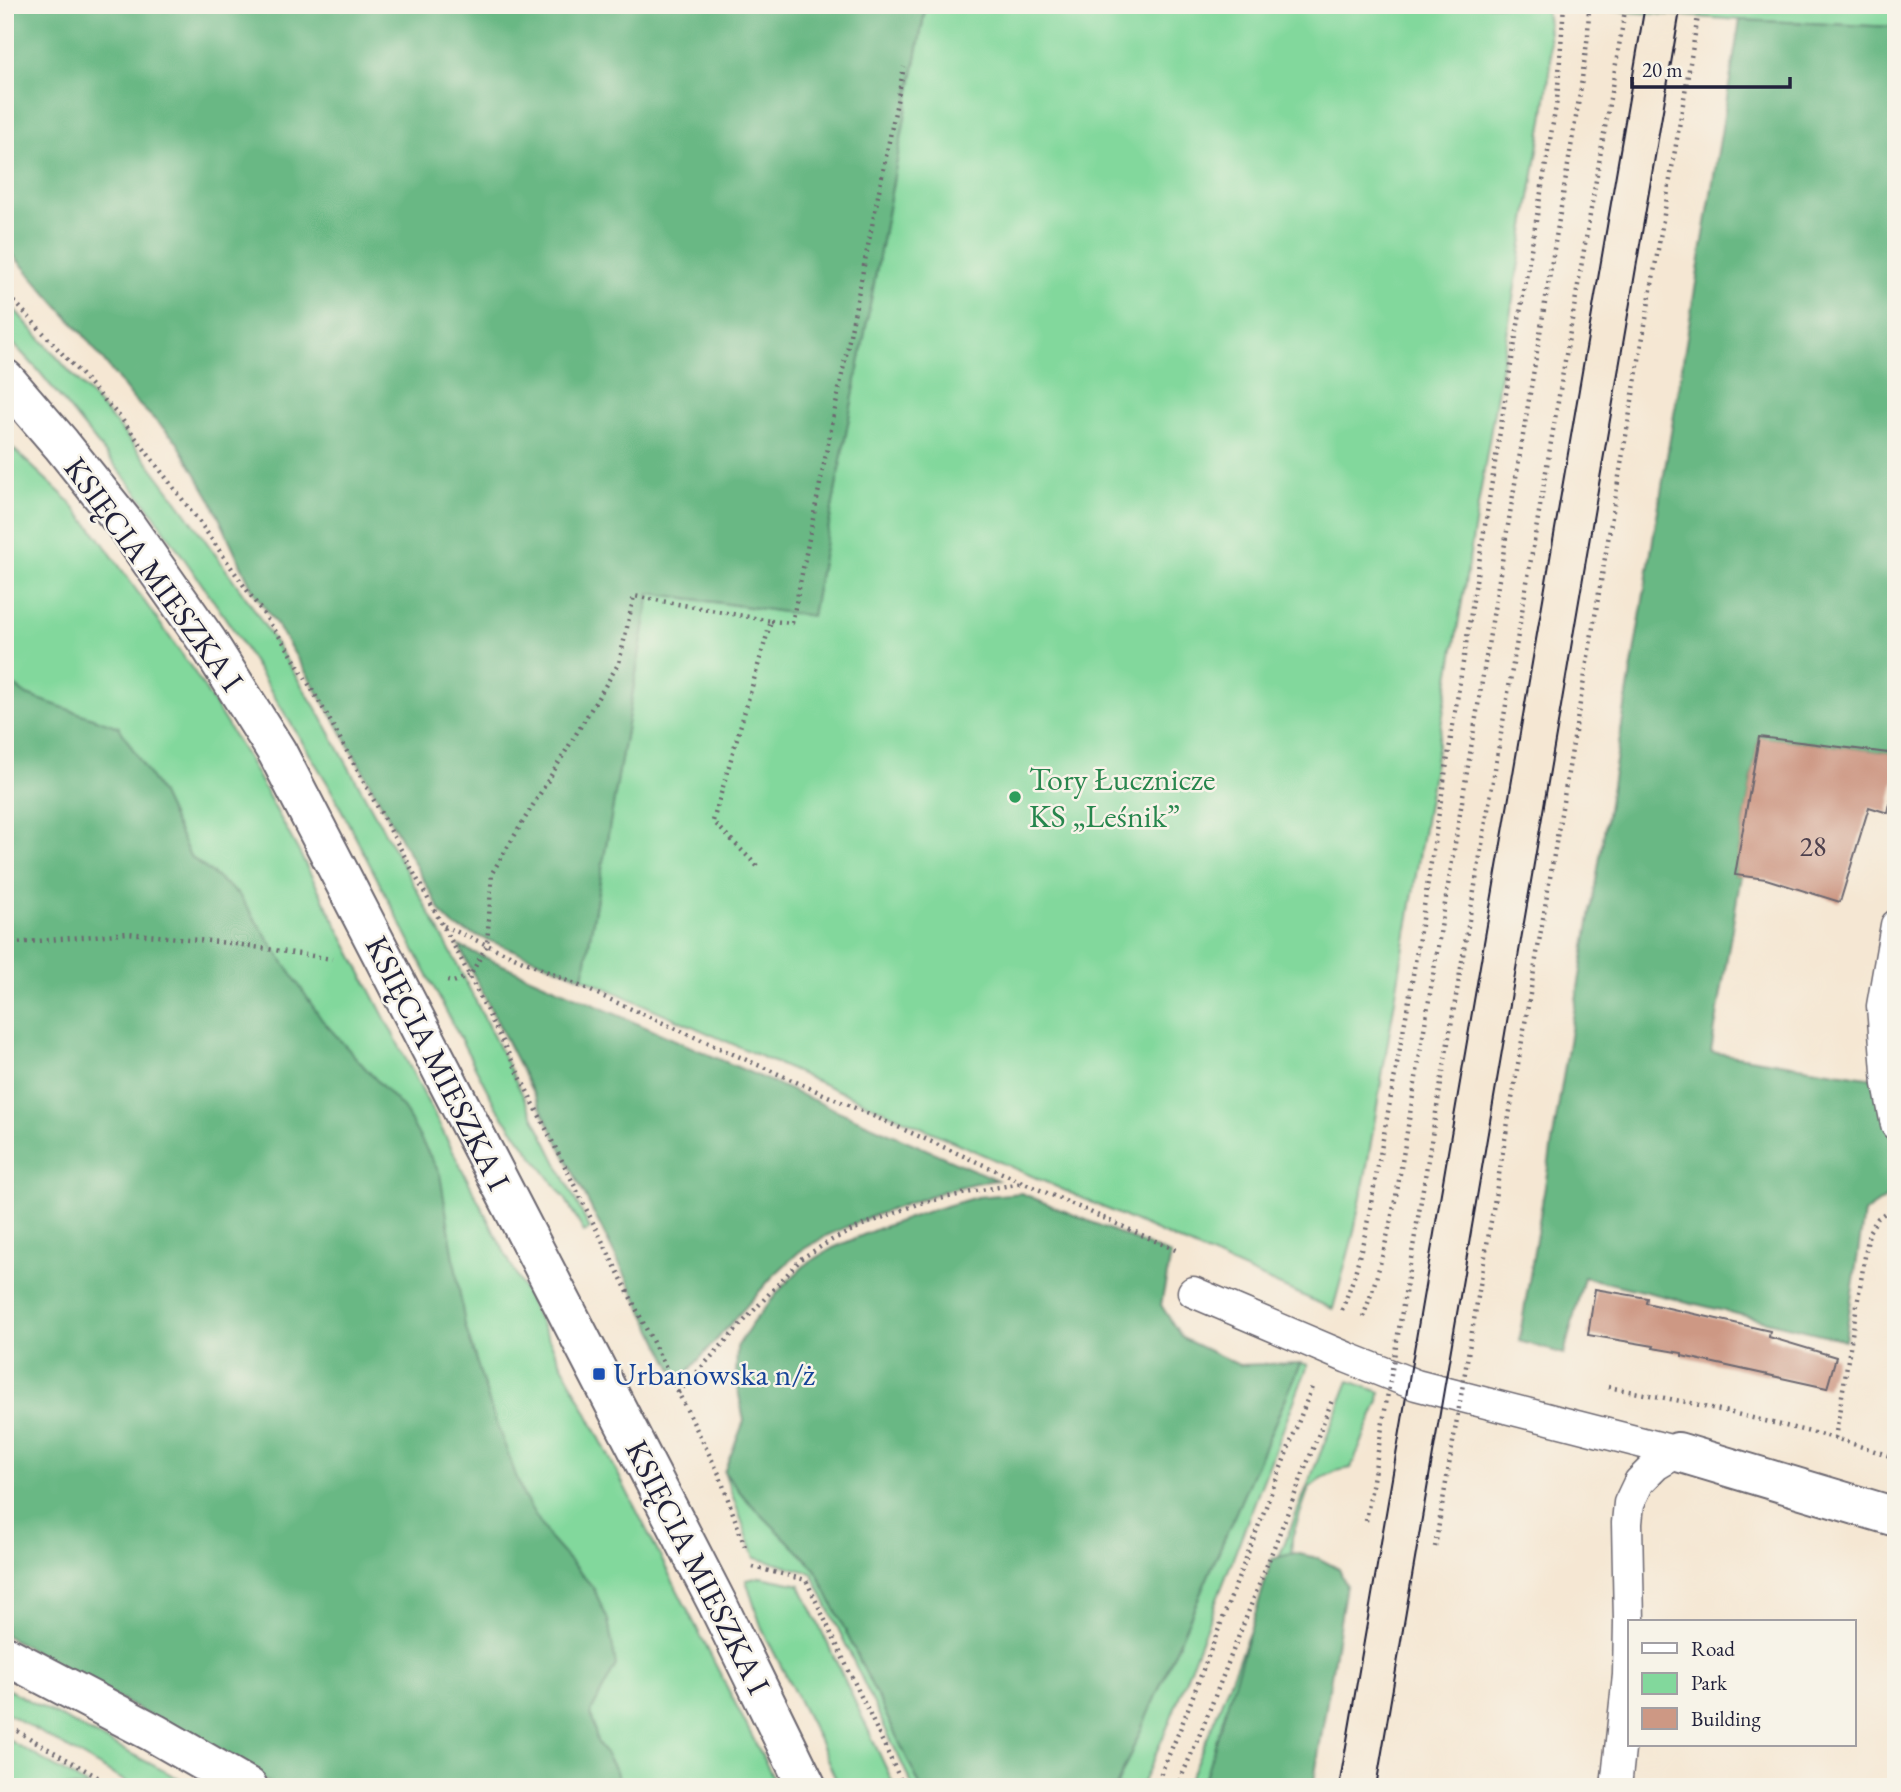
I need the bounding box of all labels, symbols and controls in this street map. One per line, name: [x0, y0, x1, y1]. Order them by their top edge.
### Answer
scale bar: [1632, 46, 1789, 90]
text: 20 m: [1642, 56, 1683, 83]
street label: KSIĘCIA MIESZKA I: [55, 448, 253, 700]
place label: Tory Łucznicze KS „Leśnik”: [1029, 758, 1215, 837]
marker: Tory Łucznicze KS „Leśnik”: [1007, 789, 1023, 805]
house number: 28: [1800, 828, 1826, 864]
street label: KSIĘCIA MIESZKA I: [356, 929, 520, 1197]
place label: Urbanowska n/ż: [613, 1353, 815, 1395]
marker: Urbanowska n/ż: [591, 1366, 607, 1382]
street label: KSIĘCIA MIESZKA I: [616, 1433, 780, 1701]
legend: [1628, 1620, 1856, 1746]
text: Road: [1691, 1635, 1735, 1662]
text: Park: [1691, 1669, 1728, 1696]
text: Building: [1691, 1705, 1761, 1732]

